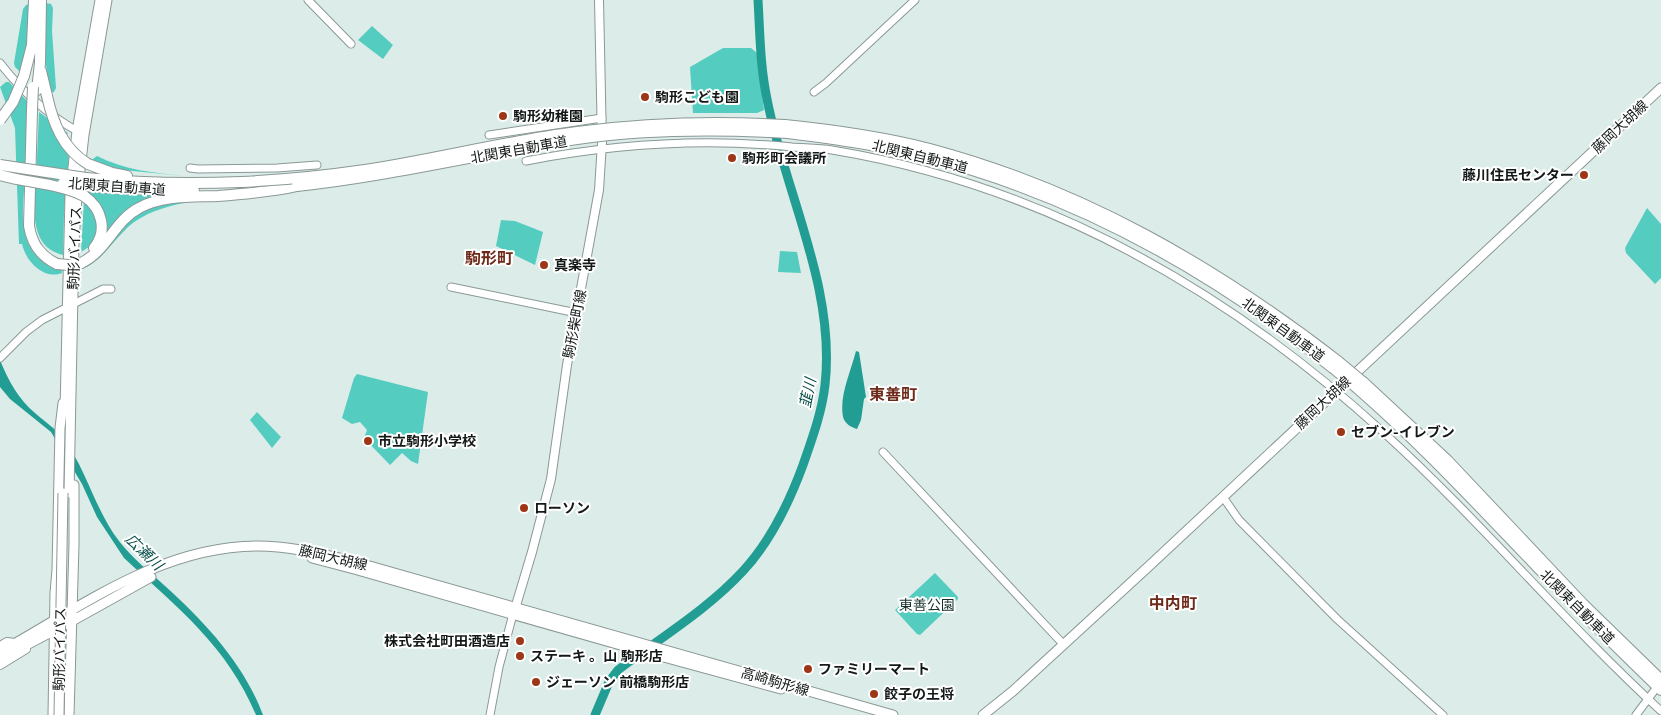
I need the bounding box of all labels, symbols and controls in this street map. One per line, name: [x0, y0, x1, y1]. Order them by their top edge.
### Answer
place label: 駒形こども園: [655, 89, 739, 106]
marker: 駒形こども園: [639, 91, 651, 103]
street label: 藤岡大胡線: [1589, 97, 1651, 157]
place label: 駒形幼稚園: [513, 108, 583, 125]
marker: 駒形幼稚園: [497, 110, 509, 122]
street label: 北関東自動車道: [469, 133, 569, 167]
street label: 北関東自動車道: [870, 137, 970, 177]
place label: 駒形町会議所: [742, 150, 826, 167]
marker: 駒形町会議所: [726, 152, 738, 164]
place label: 藤川住民センター: [1462, 167, 1574, 184]
marker: 藤川住民センター: [1578, 169, 1590, 181]
street label: 北関東自動車道: [68, 175, 166, 199]
street label: 駒形バイパス: [65, 206, 85, 290]
district label: 駒形町: [465, 249, 513, 268]
place label: 真楽寺: [554, 257, 596, 274]
marker: 真楽寺: [538, 259, 550, 271]
street label: 駒形柴町線: [560, 288, 590, 360]
street label: 北関東自動車道: [1238, 294, 1328, 366]
street label: 藤岡大胡線: [1292, 373, 1354, 433]
water label: 韮川: [796, 375, 820, 409]
district label: 東善町: [869, 385, 917, 404]
place label: セブン-イレブン: [1351, 424, 1455, 441]
marker: セブン-イレブン: [1335, 426, 1347, 438]
place label: 市立駒形小学校: [378, 433, 476, 450]
marker: 市立駒形小学校: [362, 435, 374, 447]
place label: ローソン: [534, 500, 590, 517]
marker: ローソン: [518, 502, 530, 514]
water label: 広瀬川: [122, 530, 168, 575]
street label: 藤岡大胡線: [297, 542, 369, 574]
street label: 北関東自動車道: [1536, 566, 1618, 648]
district label: 中内町: [1149, 594, 1197, 613]
park label: 東善公園: [899, 597, 955, 614]
street label: 駒形バイパス: [51, 607, 69, 691]
place label: 株式会社町田酒造店: [384, 633, 510, 650]
marker: 株式会社町田酒造店: [514, 635, 526, 647]
place label: ステーキ 。山 駒形店: [530, 648, 663, 665]
marker: ステーキ 。山 駒形店: [514, 650, 526, 662]
place label: ファミリーマート: [818, 661, 930, 678]
marker: ファミリーマート: [802, 663, 814, 675]
street label: 高崎駒形線: [739, 664, 811, 700]
place label: ジェーソン 前橋駒形店: [546, 674, 689, 691]
marker: ジェーソン 前橋駒形店: [530, 676, 542, 688]
place label: 餃子の王将: [884, 686, 954, 703]
marker: 餃子の王将: [868, 688, 880, 700]

